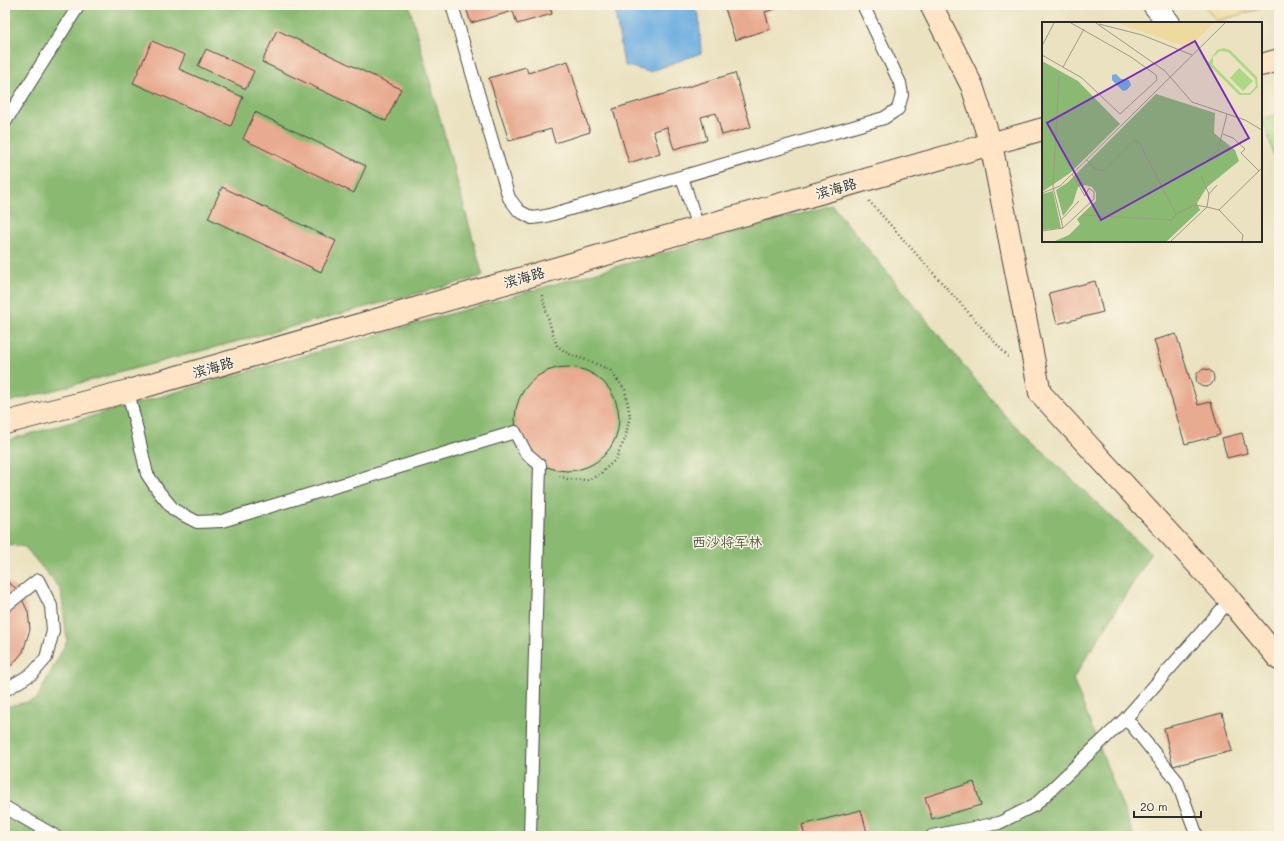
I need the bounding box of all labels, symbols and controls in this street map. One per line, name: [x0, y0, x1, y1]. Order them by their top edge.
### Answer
inset map: [1042, 22, 1262, 242]
street label: 滨海路: [813, 173, 859, 203]
street label: 滨海路: [501, 262, 547, 292]
street label: 滨海路: [190, 352, 236, 382]
park label: 西沙将军林: [692, 532, 763, 551]
scale bar: [1134, 793, 1201, 819]
text: 20 m: [1140, 798, 1168, 814]

